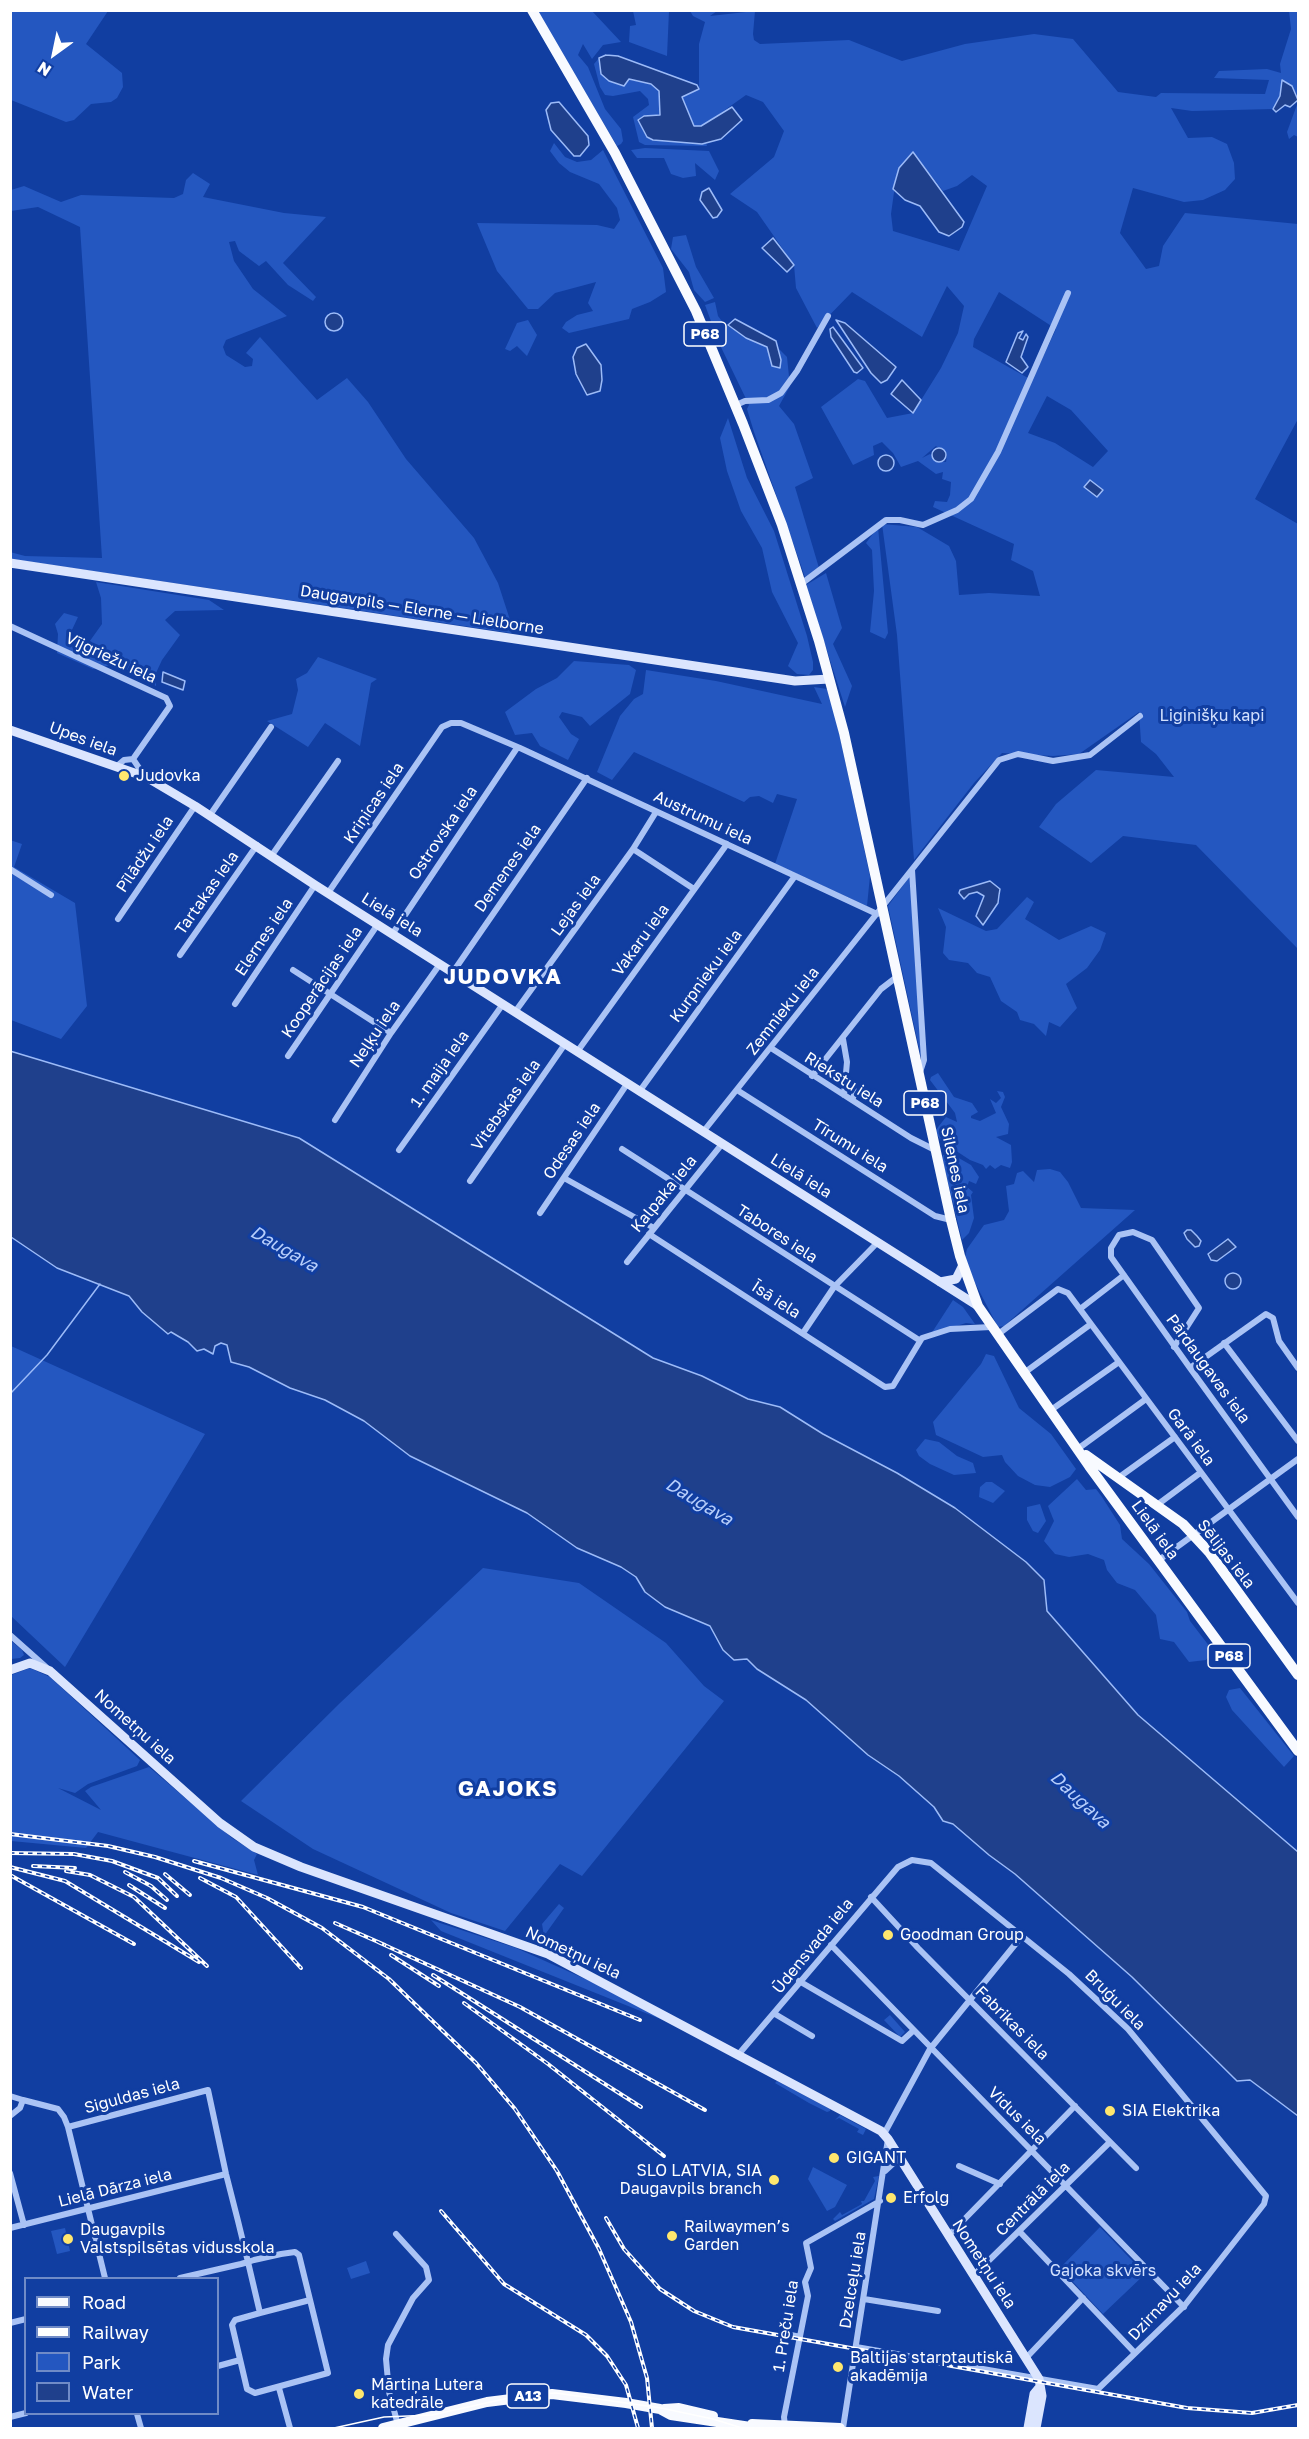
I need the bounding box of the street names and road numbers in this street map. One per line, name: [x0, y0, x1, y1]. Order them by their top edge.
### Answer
road number: P68: [684, 322, 726, 346]
street label: Daugavpils — Elerne — Lielborne: [299, 581, 545, 639]
street label: Vījgriežu iela: [62, 628, 160, 688]
street label: Upes iela: [46, 718, 120, 760]
street label: Kriņicas iela: [340, 759, 408, 847]
street label: Ostrovska iela: [405, 782, 481, 884]
street label: Austrumu iela: [651, 787, 755, 849]
street label: Pīlādžu iela: [112, 812, 178, 896]
street label: Demenes iela: [471, 820, 545, 916]
street label: Tartakas iela: [171, 847, 243, 939]
street label: Lejas iela: [547, 870, 605, 940]
street label: Lielā iela: [358, 889, 426, 941]
street label: Elernes iela: [231, 895, 297, 979]
street label: Vakaru iela: [608, 900, 674, 980]
street label: Kooperācijas iela: [277, 922, 367, 1042]
street label: Kurpnieku iela: [666, 926, 746, 1026]
street label: Zemnieku iela: [743, 963, 823, 1059]
street label: Neļķu iela: [346, 997, 404, 1071]
street label: 1. maija iela: [407, 1027, 473, 1111]
street label: Riekstu iela: [801, 1048, 887, 1112]
street label: Vitebskas iela: [467, 1056, 545, 1154]
road number: P68: [904, 1091, 946, 1115]
street label: Odesas iela: [539, 1099, 605, 1183]
street label: Tīrumu iela: [809, 1115, 891, 1177]
street label: Silenes iela: [936, 1125, 974, 1215]
street label: Lielā iela: [767, 1150, 835, 1202]
street label: Kalpaka iela: [627, 1152, 701, 1236]
street label: Tabores iela: [733, 1201, 821, 1267]
street label: Īsā iela: [748, 1277, 804, 1323]
street label: Pārdaugavas iela: [1162, 1311, 1254, 1427]
street label: Garā iela: [1163, 1404, 1219, 1470]
street label: Lielā iela: [1127, 1497, 1183, 1563]
street label: Sēlijas iela: [1193, 1516, 1259, 1592]
road number: P68: [1208, 1644, 1250, 1668]
street label: Nometņu iela: [90, 1685, 180, 1769]
street label: Ūdensvada iela: [769, 1894, 857, 1998]
street label: Nometņu iela: [522, 1923, 624, 1983]
street label: Bruģu iela: [1081, 1966, 1149, 2034]
street label: Fabrikas iela: [971, 1982, 1053, 2064]
street label: Siguldas iela: [82, 2074, 182, 2118]
street label: Vidus iela: [984, 2083, 1050, 2149]
street label: Centrālā iela: [992, 2158, 1074, 2240]
street label: Lielā Dārza iela: [56, 2165, 174, 2211]
street label: Nometņu iela: [948, 2216, 1020, 2312]
street label: Dzelceļu iela: [836, 2230, 870, 2330]
street label: Dzirnavu iela: [1124, 2259, 1206, 2345]
street label: 1. Preču iela: [769, 2279, 803, 2373]
road number: A13: [507, 2384, 549, 2408]

